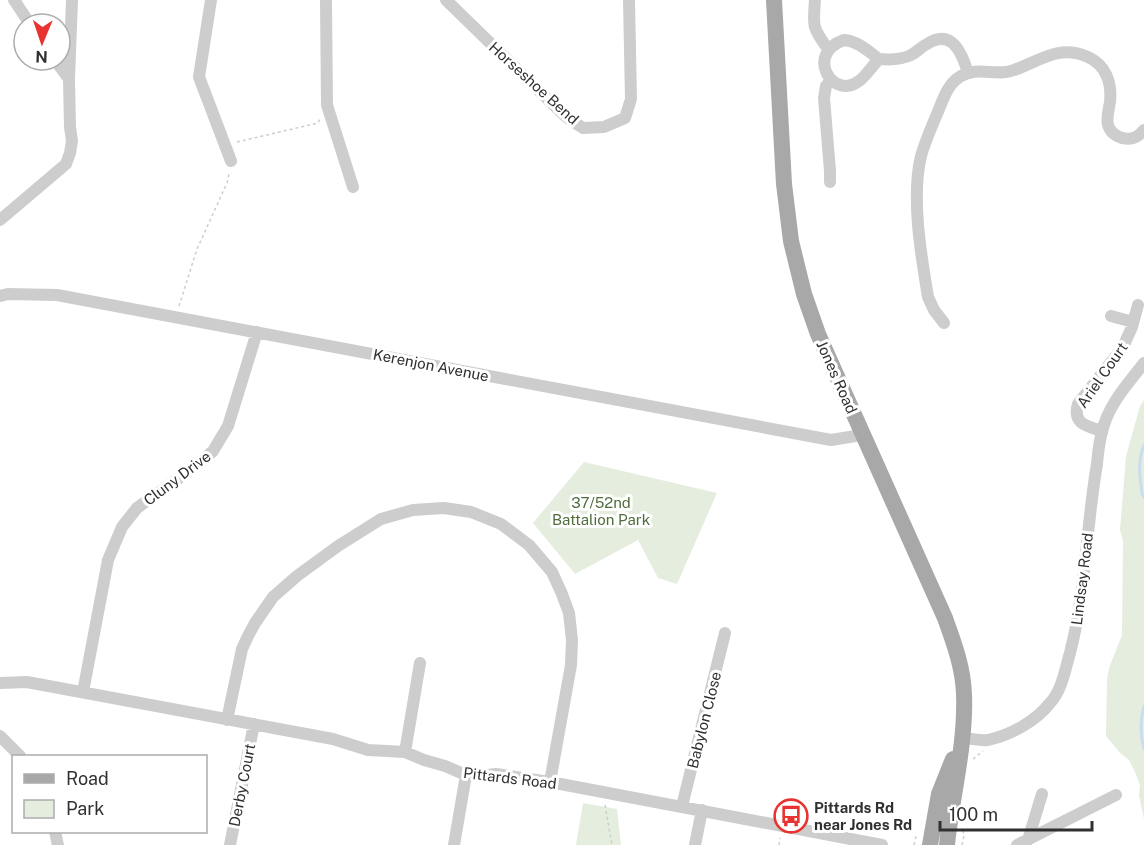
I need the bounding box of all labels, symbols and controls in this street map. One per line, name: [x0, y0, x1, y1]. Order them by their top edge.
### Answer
north arrow: [12, 12, 72, 72]
street label: Horseshoe Bend: [486, 38, 582, 128]
text: N: [35, 47, 48, 66]
street label: Jones Road: [813, 338, 861, 416]
street label: Ariel Court: [1073, 339, 1131, 411]
street label: Kerenjon Avenue: [372, 345, 490, 385]
street label: Cluny Drive: [140, 447, 214, 509]
park label: 37/52nd Battalion Park: [552, 494, 650, 528]
street label: Lindsay Road: [1068, 532, 1096, 626]
street label: Babylon Close: [684, 670, 724, 770]
street label: Derby Court: [226, 742, 258, 828]
legend: [12, 755, 207, 833]
street label: Pittards Road: [462, 764, 558, 792]
text: Road: [66, 768, 109, 789]
scale bar: [940, 794, 1092, 832]
text: Park: [66, 798, 104, 819]
bus stop icon: Pittards Rd near Jones Rd: [773, 798, 809, 834]
place label: Pittards Rd near Jones Rd: [814, 799, 912, 833]
text: 100 m: [949, 804, 998, 825]

